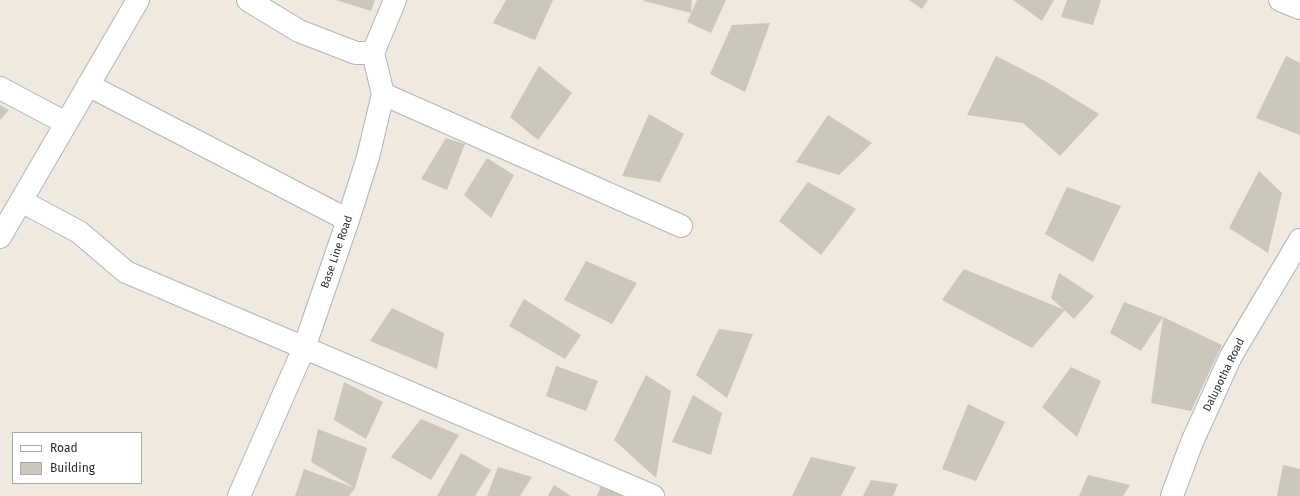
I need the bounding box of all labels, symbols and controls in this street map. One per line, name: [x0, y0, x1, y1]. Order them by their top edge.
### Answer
street label: Base Line Road: [318, 214, 356, 290]
street label: Dalupotha Road: [1201, 336, 1247, 414]
legend: [12, 432, 142, 484]
text: Road: [50, 441, 78, 455]
text: Building: [50, 461, 95, 475]

